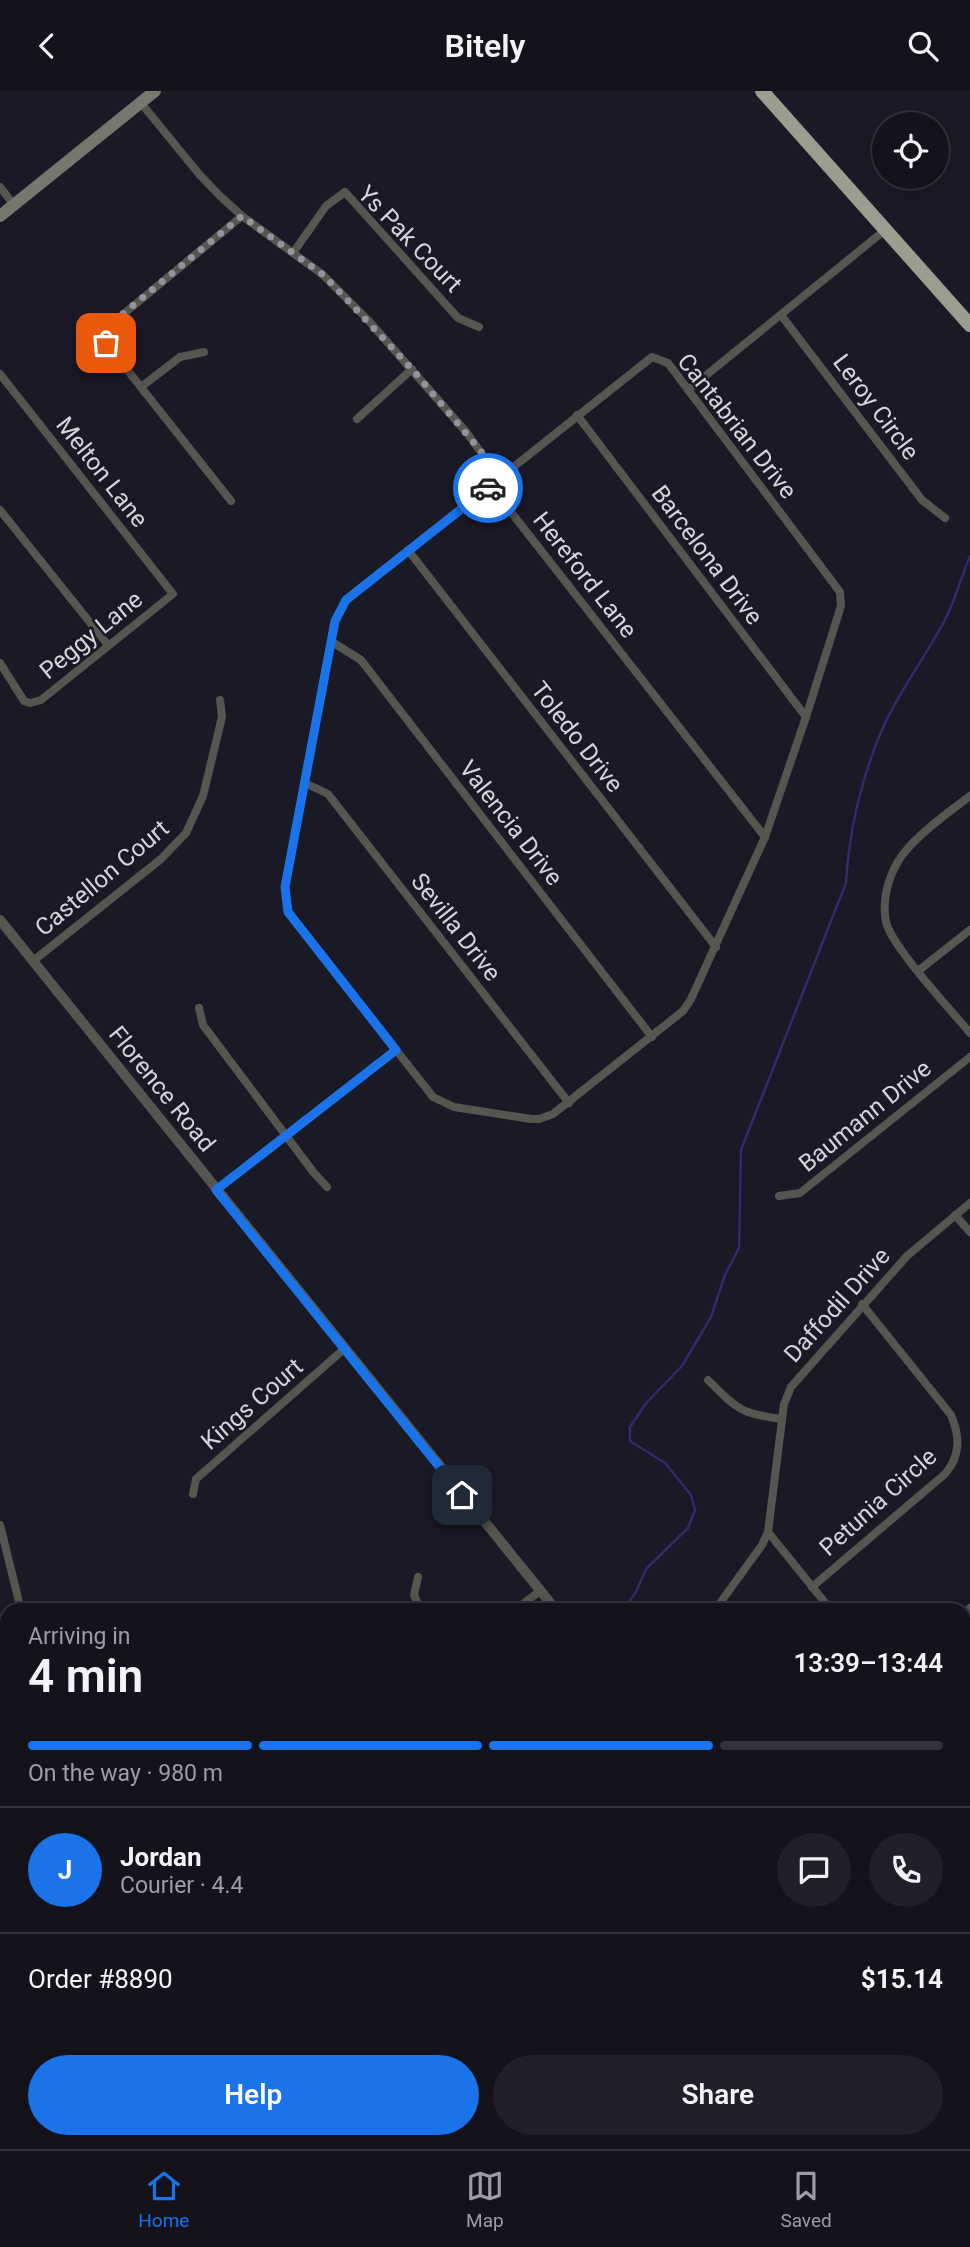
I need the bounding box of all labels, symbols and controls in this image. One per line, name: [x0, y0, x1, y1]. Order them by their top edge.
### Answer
icon: back: [28, 27, 66, 65]
text: Bitely: [445, 27, 525, 65]
icon: search: [904, 27, 942, 65]
map controls: [872, 112, 949, 189]
button: locate: [872, 112, 949, 189]
street label: Ys Pak Court: [352, 180, 468, 298]
pin: [76, 313, 136, 373]
icon: bag: [87, 324, 125, 362]
street label: Cantabrian Drive: [672, 348, 802, 504]
street label: Leroy Circle: [827, 349, 925, 465]
street label: Melton Lane: [50, 411, 154, 533]
courier: [453, 453, 523, 523]
icon: car: [469, 469, 507, 507]
street label: Barcelona Drive: [646, 480, 768, 630]
street label: Hereford Lane: [527, 507, 643, 643]
street label: Peggy Lane: [34, 585, 148, 685]
street label: Toledo Drive: [525, 676, 629, 798]
street label: Valencia Drive: [454, 755, 568, 891]
street label: Castellon Court: [30, 814, 174, 942]
street label: Sevilla Drive: [405, 868, 507, 986]
street label: Florence Road: [103, 1021, 221, 1157]
street label: Baumann Drive: [793, 1054, 937, 1178]
street label: Daffodil Drive: [778, 1242, 896, 1368]
street label: Kings Court: [196, 1352, 308, 1456]
street label: Petunia Circle: [814, 1442, 942, 1562]
pin: [432, 1465, 492, 1525]
icon: home: [443, 1476, 481, 1514]
text: Arriving in: [28, 1623, 131, 1650]
text: 13:39–13:44: [793, 1648, 943, 1678]
text: 4 min: [28, 1649, 143, 1703]
text: On the way · 980 m: [28, 1760, 223, 1787]
button: chat: [777, 1833, 851, 1907]
button: phone: [869, 1833, 943, 1907]
text: Jordan: [120, 1842, 202, 1872]
text: J: [58, 1855, 72, 1885]
text: Courier · 4.4: [120, 1872, 243, 1899]
text: Order #8890: [28, 1964, 173, 1994]
text: $15.14: [861, 1964, 943, 1994]
button: Help: [28, 2055, 479, 2135]
button: Share: [493, 2055, 943, 2135]
tab: Home: [138, 2167, 189, 2232]
tab: Map: [466, 2167, 504, 2232]
tab: Saved: [780, 2167, 832, 2232]

